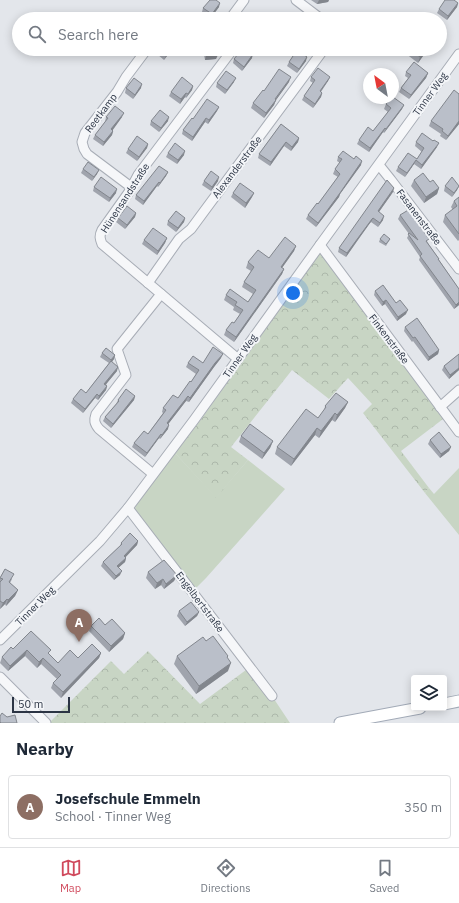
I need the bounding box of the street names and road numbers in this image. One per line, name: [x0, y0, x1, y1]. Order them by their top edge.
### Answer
street label: Tinner Weg: [410, 69, 451, 118]
street label: Reetkamp: [82, 91, 120, 135]
street label: Alexanderstraße: [209, 133, 265, 201]
street label: Hünensandstraße: [98, 160, 153, 235]
street label: Fasanenstraße: [394, 186, 445, 248]
street label: Finkenstraße: [366, 311, 412, 367]
street label: Tinner Weg: [220, 331, 260, 380]
street label: Engelbertstraße: [173, 569, 227, 635]
street label: Tinner Weg: [12, 583, 58, 629]

